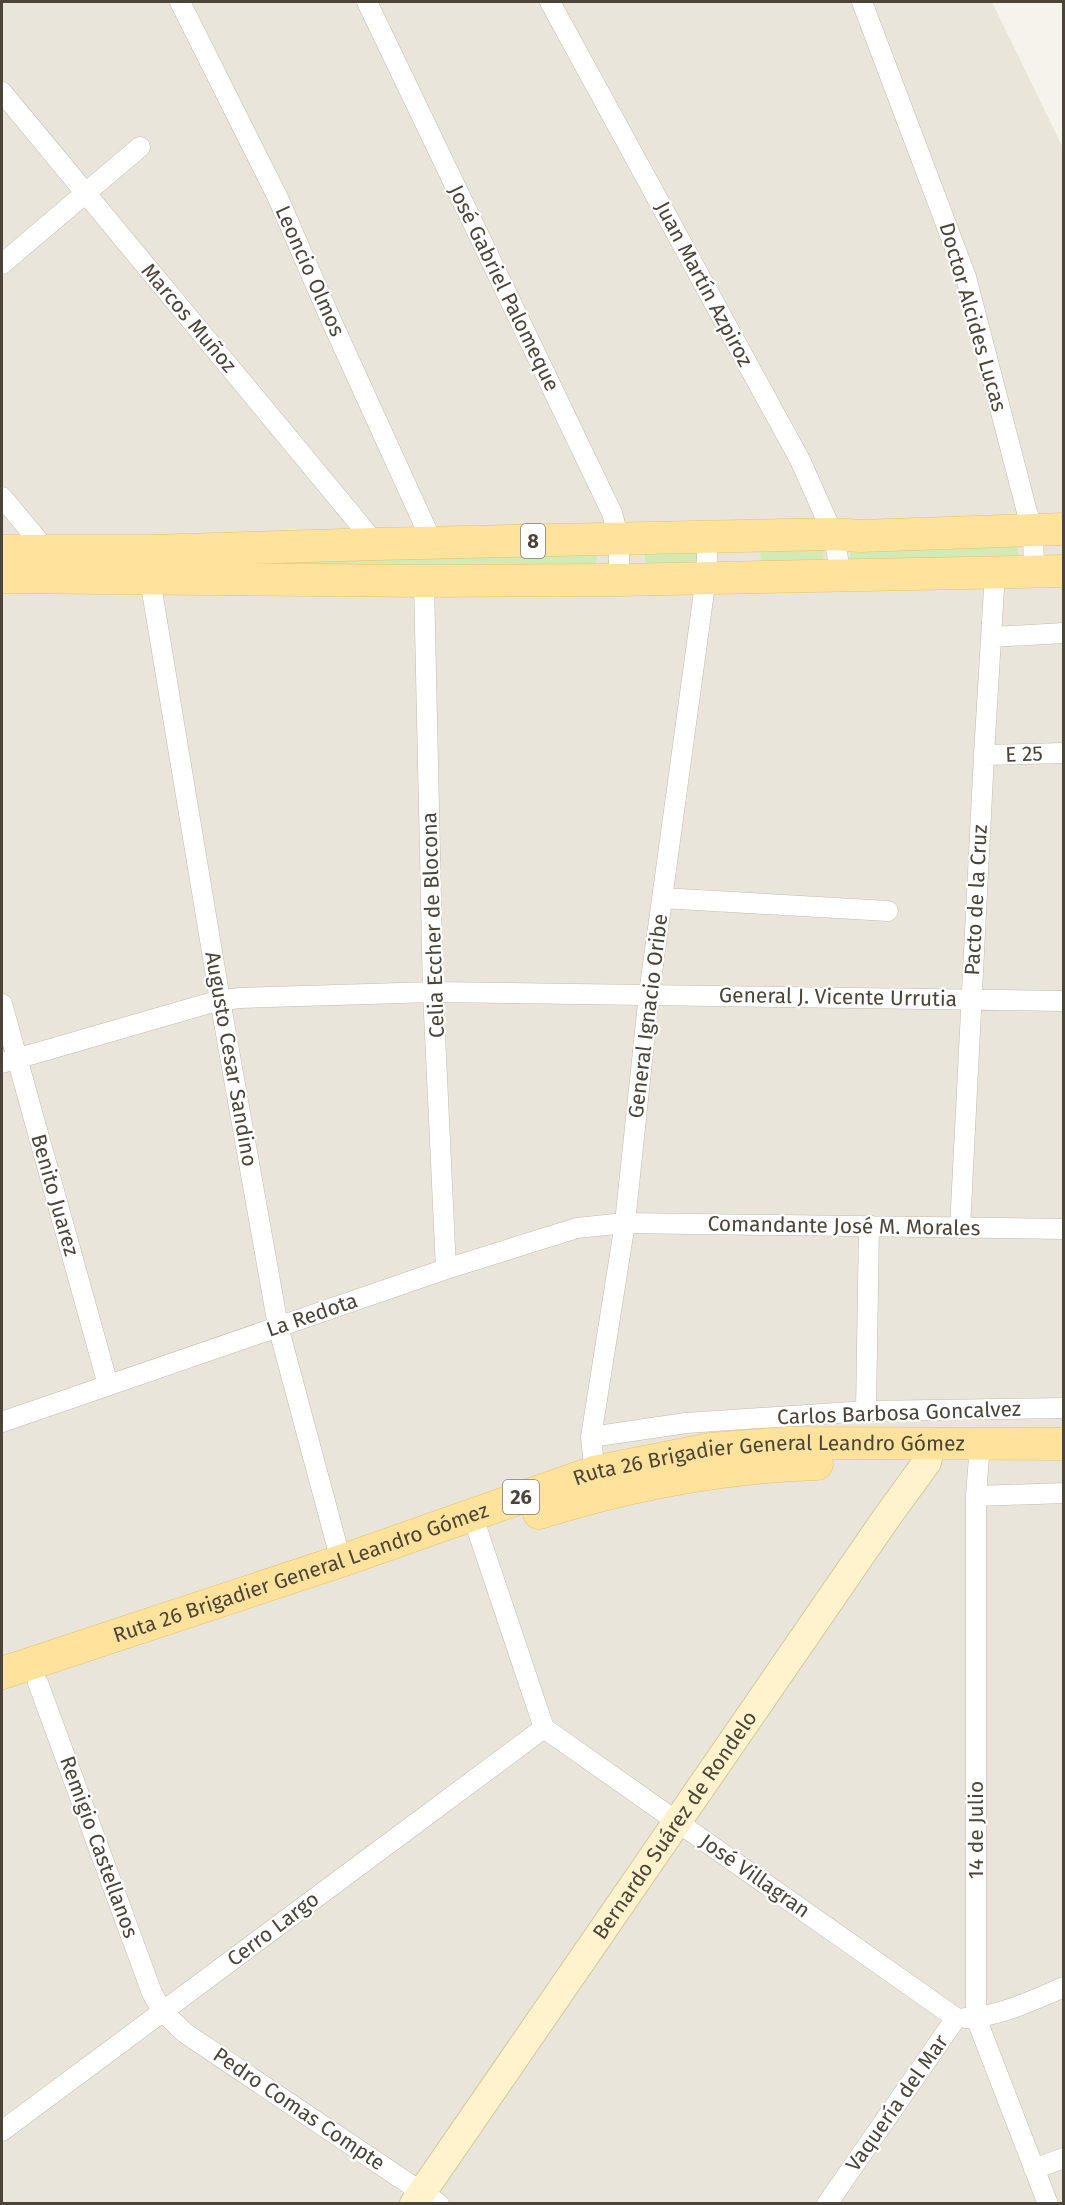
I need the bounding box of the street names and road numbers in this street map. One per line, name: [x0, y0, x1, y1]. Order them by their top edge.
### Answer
street label: José Gabriel Palomeque: [443, 181, 565, 395]
street label: Juan Martín Azpiroz: [649, 197, 759, 371]
street label: Leoncio Olmos: [270, 202, 351, 341]
street label: Doctor Alcides Lucas: [934, 219, 1013, 415]
street label: Marcos Muñoz: [136, 258, 242, 378]
road number: 8: [521, 524, 545, 558]
street label: E 25: [1005, 740, 1043, 768]
street label: Celia Eccher de Blocona: [416, 812, 450, 1038]
street label: Pacto de la Cruz: [959, 824, 993, 976]
street label: General Ignacio Oribe: [623, 912, 673, 1120]
street label: Augusto Cesar Sandino: [199, 949, 263, 1169]
street label: General J. Vicente Urrutia: [719, 982, 957, 1012]
street label: Benito Juarez: [25, 1131, 85, 1259]
street label: Comandante José M. Morales: [707, 1211, 981, 1241]
street label: La Redota: [263, 1287, 361, 1343]
street label: Carlos Barbosa Goncalvez: [777, 1396, 1021, 1430]
street label: Ruta 26 Brigadier General Leandro Gómez: [569, 1430, 965, 1491]
road number: 26: [503, 1480, 539, 1514]
street label: Ruta 26 Brigadier General Leandro Gómez: [110, 1497, 492, 1648]
street label: Bernardo Suárez de Rondelo: [587, 1706, 763, 1944]
street label: Remigio Castellanos: [54, 1752, 144, 1942]
street label: 14 de Julio: [963, 1781, 989, 1879]
street label: José Villagran: [695, 1828, 815, 1924]
street label: Cerro Largo: [222, 1886, 324, 1972]
street label: Vaquería del Mar: [840, 2030, 954, 2176]
street label: Pedro Comas Compte: [208, 2042, 390, 2176]

